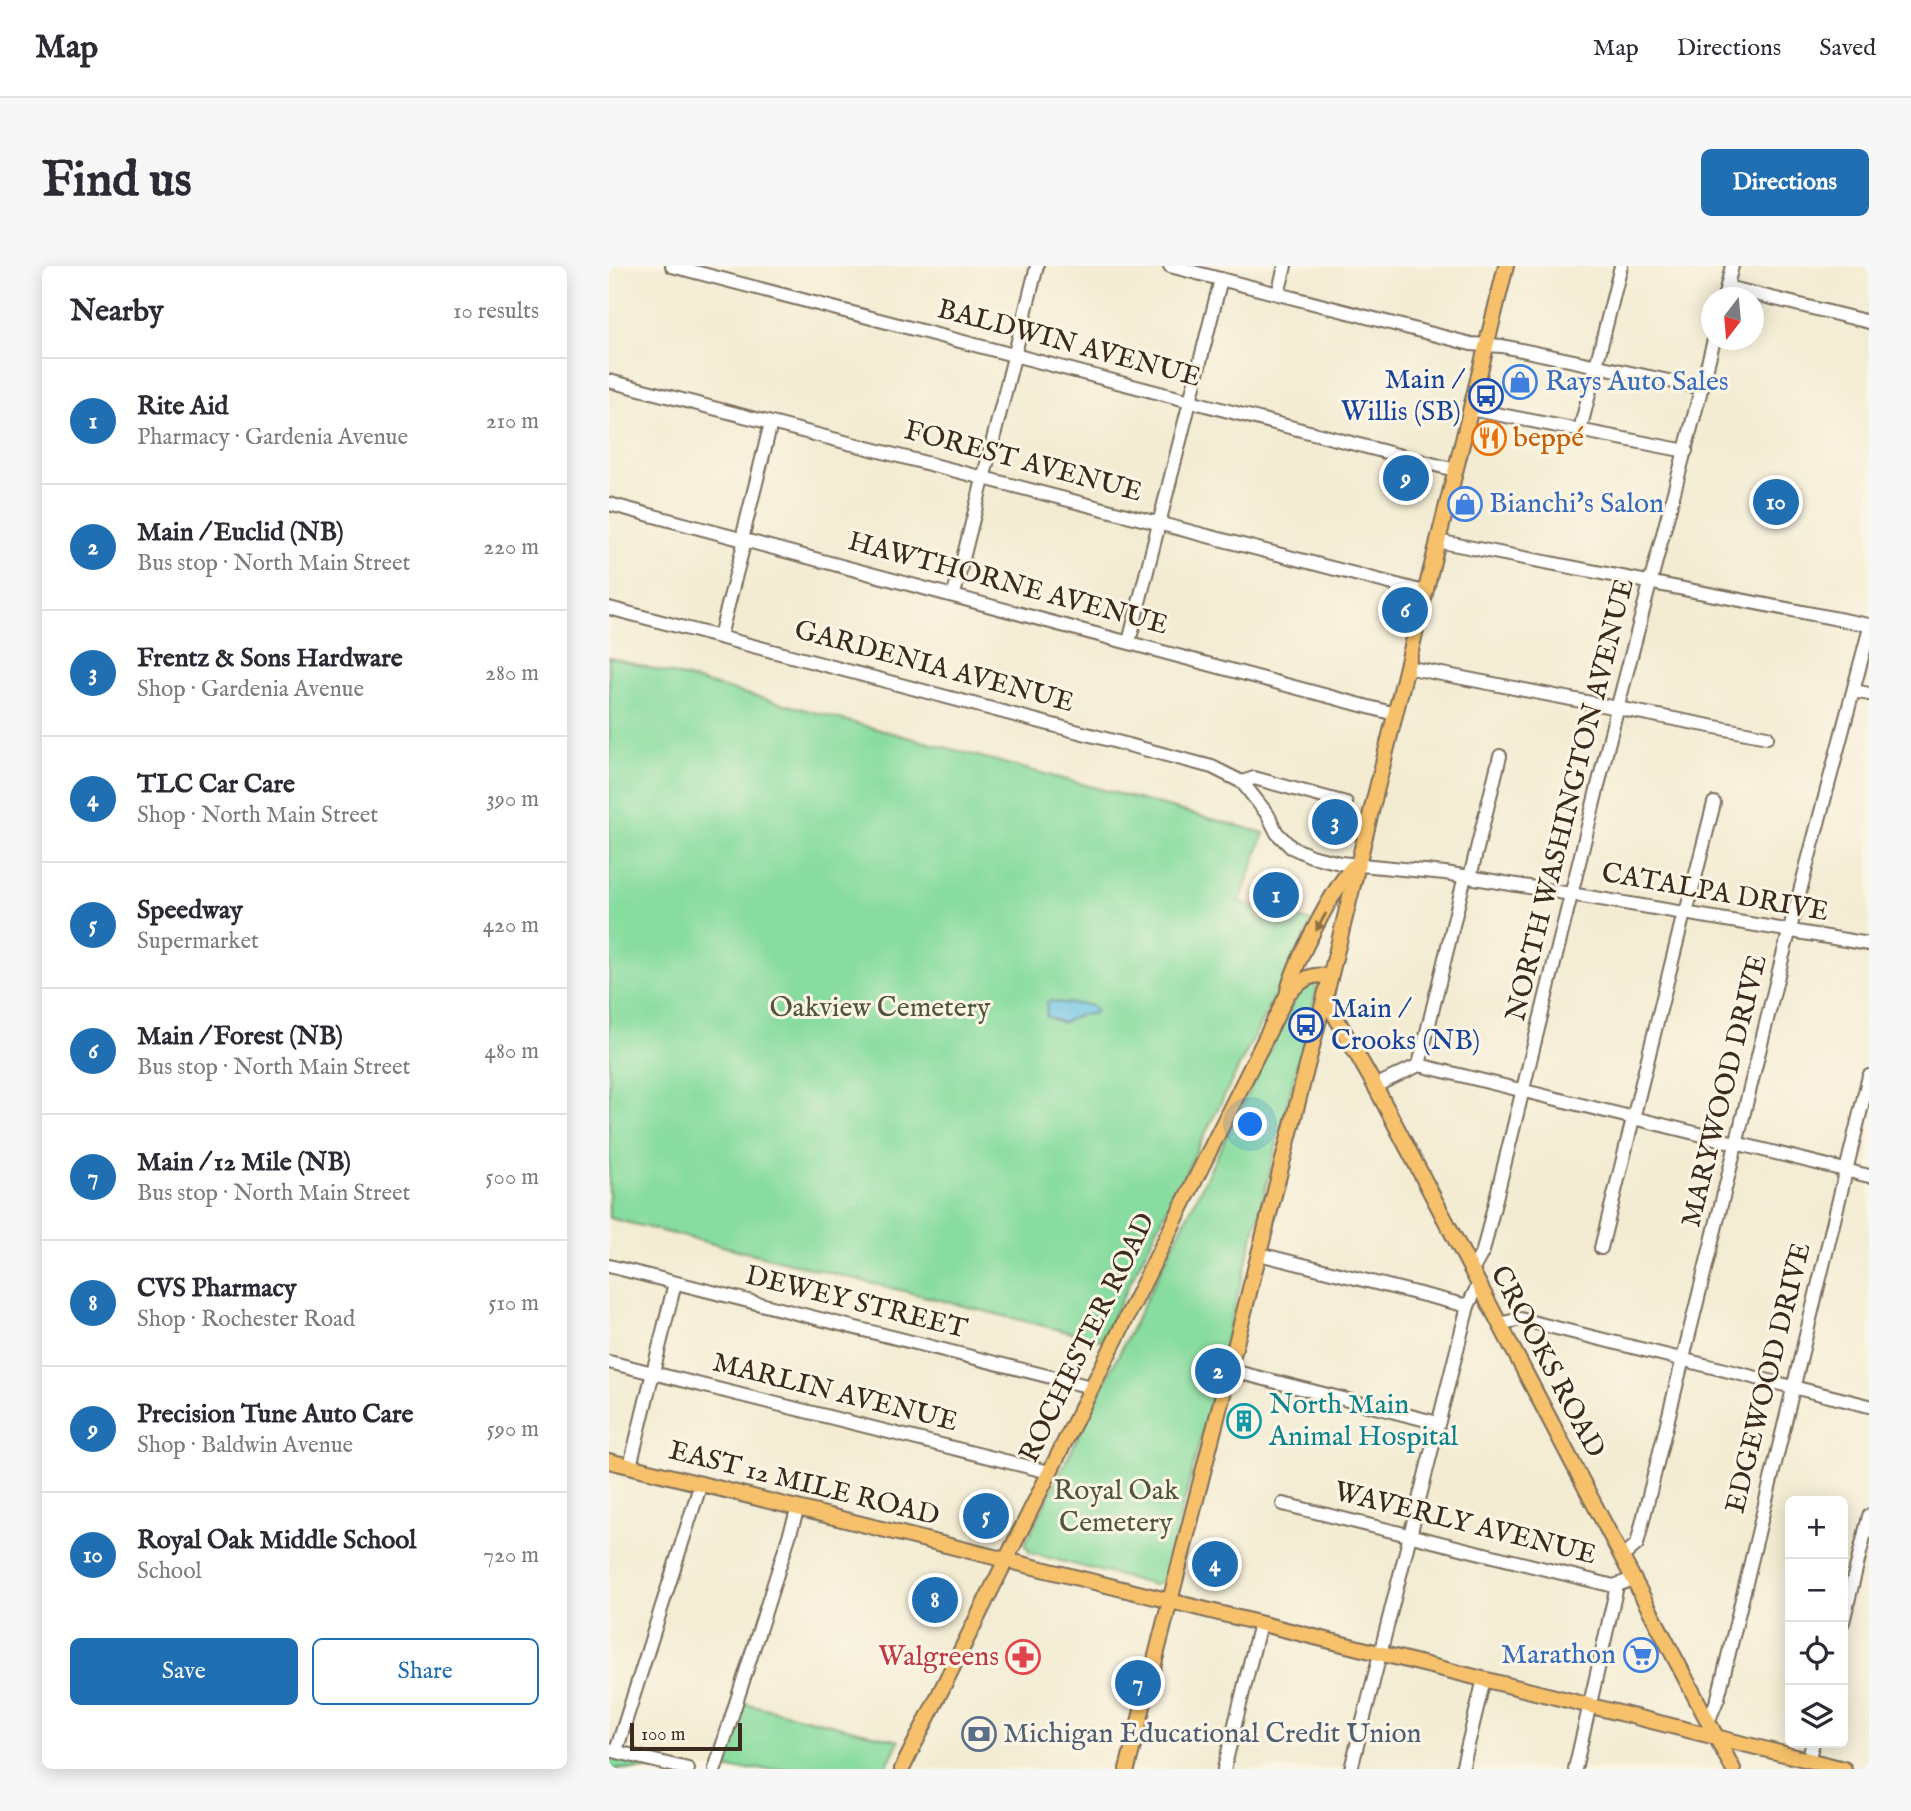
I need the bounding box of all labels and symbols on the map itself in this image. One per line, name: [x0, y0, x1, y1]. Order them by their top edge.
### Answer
north arrow: [1701, 287, 1764, 350]
street label: BALDWIN AVENUE: [933, 292, 1205, 396]
place label: Main / Willis (SB): [1341, 363, 1465, 430]
shop icon: Rays Auto Sales: [1501, 363, 1539, 401]
place label: Rays Auto Sales: [1545, 365, 1729, 400]
bus stop icon: Main / Willis (SB): [1467, 377, 1505, 415]
street label: FOREST AVENUE: [900, 413, 1146, 511]
restaurant icon: beppé: [1470, 419, 1508, 457]
place label: beppé: [1513, 421, 1584, 456]
pin: 9: [1383, 452, 1429, 504]
pin: 10: [1753, 476, 1799, 528]
shop icon: Bianchi's Salon: [1446, 485, 1484, 523]
place label: Bianchi's Salon: [1489, 487, 1664, 522]
street label: HAWTHORNE AVENUE: [844, 524, 1172, 644]
street label: NORTH WASHINGTON AVENUE: [1499, 575, 1643, 1025]
pin: 6: [1382, 584, 1428, 636]
street label: GARDENIA AVENUE: [790, 613, 1078, 721]
pin: 3: [1312, 796, 1358, 848]
street label: CATALPA DRIVE: [1599, 856, 1831, 930]
pin: 1: [1253, 869, 1299, 921]
one-way arrow: [1315, 912, 1327, 931]
street label: MARYWOOD DRIVE: [1674, 951, 1776, 1231]
park label: Oakview Cemetery: [769, 991, 991, 1026]
place label: Main / Crooks (NB): [1331, 992, 1480, 1059]
bus stop icon: Main / Crooks (NB): [1287, 1006, 1325, 1044]
your location: [1233, 1107, 1267, 1141]
street label: ROCHESTER ROAD: [1012, 1207, 1164, 1469]
street label: EDGEWOOD DRIVE: [1718, 1239, 1820, 1517]
street label: DEWEY STREET: [741, 1259, 971, 1348]
street label: CROOKS ROAD: [1482, 1260, 1612, 1464]
pin: 2: [1195, 1345, 1241, 1397]
street label: MARLIN AVENUE: [709, 1346, 961, 1440]
place label: North Main Animal Hospital: [1268, 1388, 1459, 1455]
building icon: North Main Animal Hospital: [1225, 1402, 1263, 1440]
street label: EAST 12 MILE ROAD: [665, 1433, 943, 1535]
park label: Royal Oak Cemetery: [1053, 1474, 1180, 1541]
street label: WAVERLY AVENUE: [1330, 1474, 1600, 1574]
pin: 5: [963, 1490, 1009, 1542]
pin: 4: [1192, 1538, 1238, 1590]
pin: 8: [912, 1574, 958, 1626]
supermarket icon: Marathon: [1622, 1636, 1660, 1674]
pharmacy icon: Walgreens: [1004, 1638, 1042, 1676]
place label: Marathon: [1501, 1638, 1616, 1673]
place label: Walgreens: [878, 1640, 999, 1675]
pin: 7: [1115, 1657, 1161, 1709]
bank icon: Michigan Educational Credit Union: [960, 1715, 998, 1753]
place label: Michigan Educational Credit Union: [1003, 1717, 1422, 1752]
scale bar: [630, 1720, 742, 1752]

